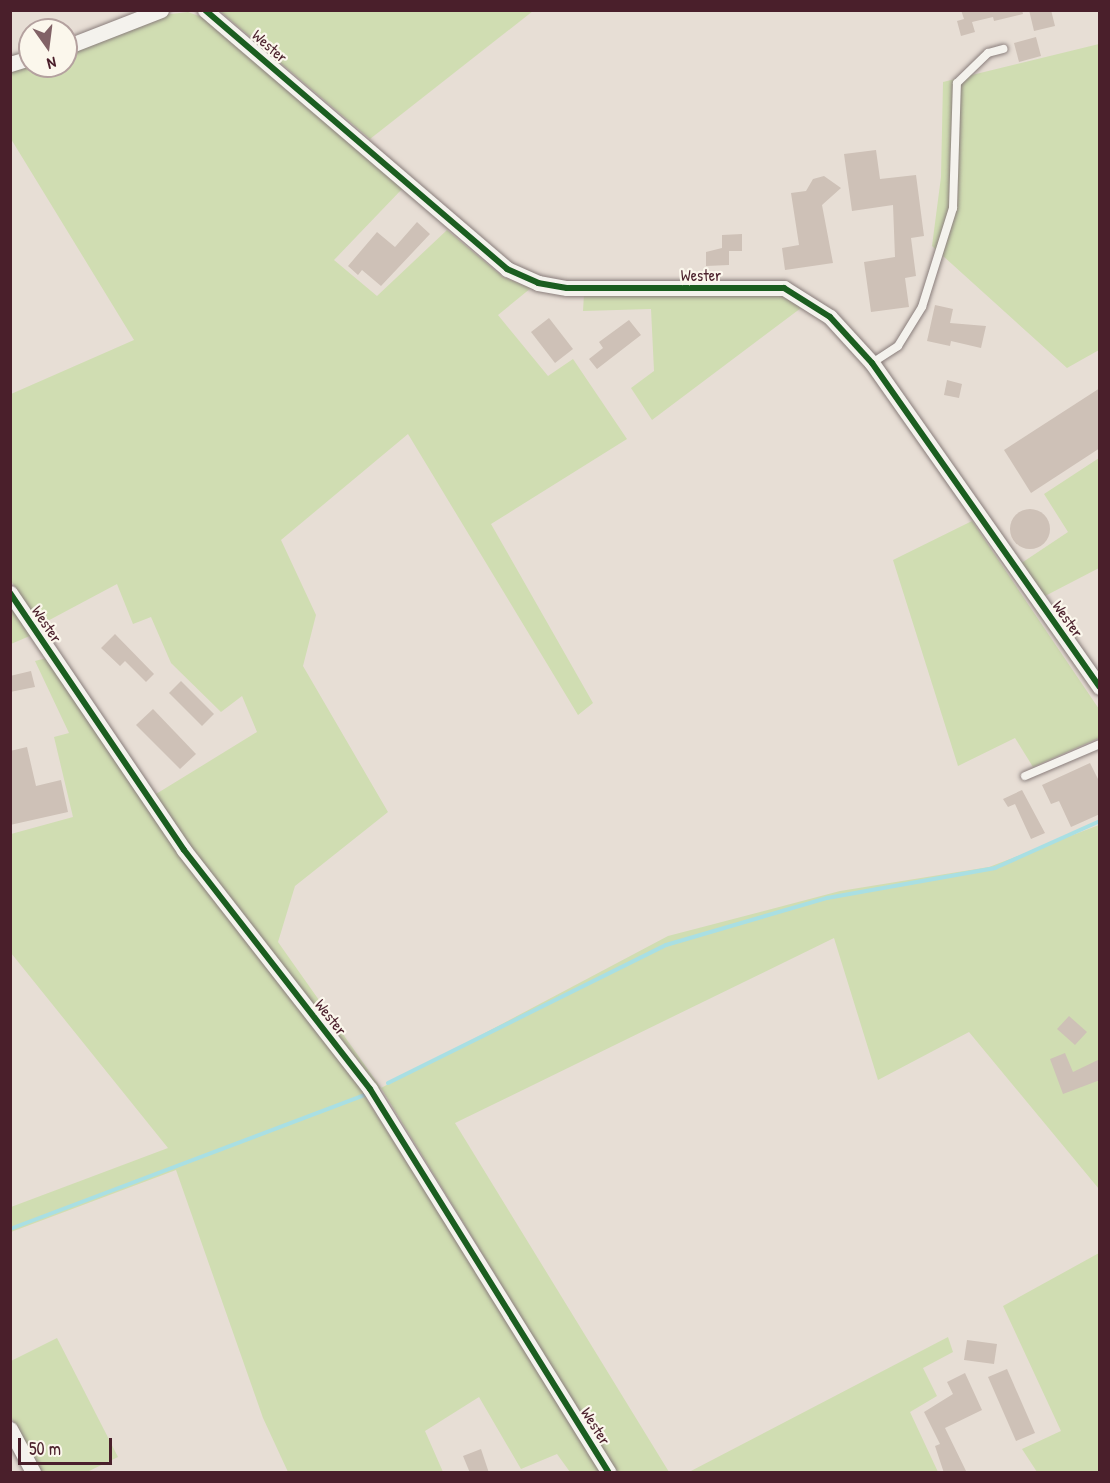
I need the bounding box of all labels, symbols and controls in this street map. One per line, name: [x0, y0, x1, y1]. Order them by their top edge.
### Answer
north arrow: [18, 18, 78, 78]
street label: Wester: [248, 25, 292, 67]
text: N: [45, 52, 59, 75]
street label: Wester: [681, 265, 721, 285]
street label: Wester: [1049, 597, 1087, 641]
street label: Wester: [28, 602, 66, 646]
street label: Wester: [311, 995, 351, 1039]
street label: Wester: [577, 1404, 615, 1448]
scale bar: [21, 1426, 116, 1464]
text: 50 m: [29, 1436, 61, 1461]

